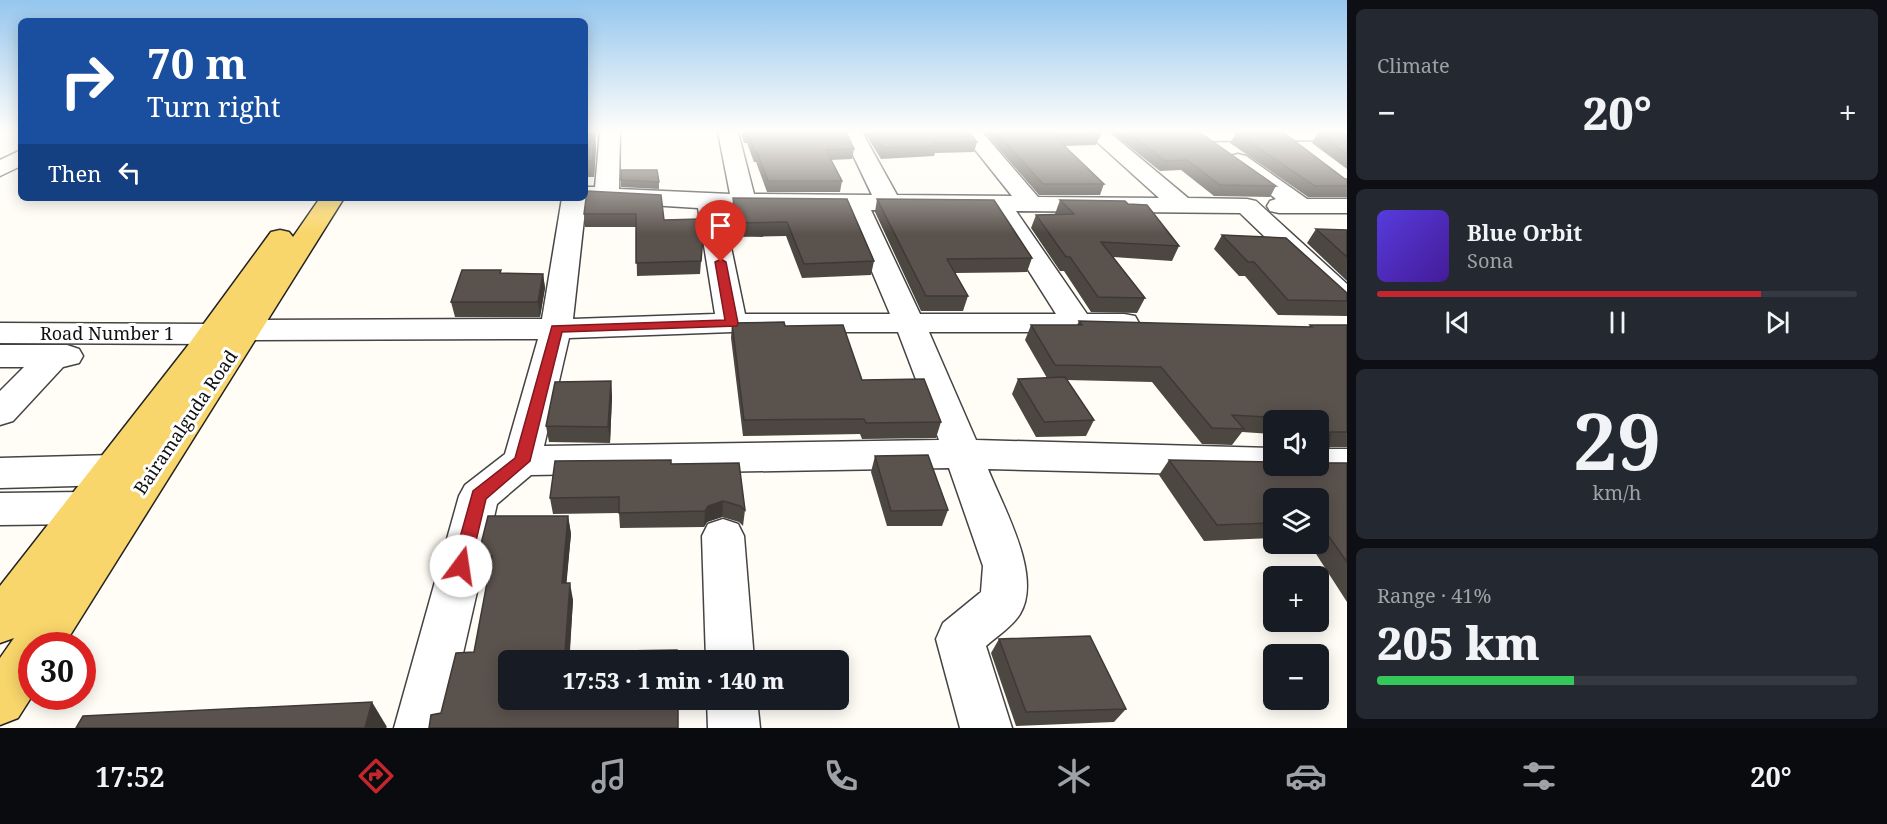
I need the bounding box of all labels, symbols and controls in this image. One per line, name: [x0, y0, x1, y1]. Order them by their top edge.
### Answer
text: 70 m: [147, 34, 247, 91]
icon: right: [48, 42, 126, 120]
text: Climate: [1377, 52, 1450, 79]
text: 20°: [1583, 82, 1652, 143]
text: Turn right: [147, 88, 280, 125]
text: −: [1377, 90, 1396, 135]
text: +: [1839, 90, 1857, 135]
icon: left: [113, 156, 146, 189]
text: Then: [48, 158, 101, 188]
pin: [695, 200, 746, 262]
icon: arrive: [704, 209, 737, 242]
text: Blue Orbit: [1467, 217, 1582, 247]
text: Sona: [1467, 247, 1514, 274]
icon: previous: [1441, 306, 1474, 339]
icon: pause: [1601, 306, 1634, 339]
icon: next: [1761, 306, 1794, 339]
street label: Road Number 1: [40, 321, 174, 345]
street label: Bairamalguda Road: [128, 345, 242, 499]
text: 29: [1573, 387, 1661, 493]
map controls: [1263, 410, 1329, 710]
button: sound: [1263, 410, 1329, 476]
text: km/h: [1592, 479, 1642, 506]
button: layers: [1263, 488, 1329, 554]
position arrow: [429, 534, 493, 598]
button: +: [1263, 566, 1329, 632]
text: Range · 41%: [1377, 582, 1491, 609]
text: 205 km: [1377, 612, 1540, 673]
speed limit sign: 30: [18, 632, 96, 710]
button: −: [1263, 644, 1329, 710]
text: 17:53 · 1 min · 140 m: [563, 665, 784, 695]
icon: directions: [355, 755, 397, 797]
icon: music: [588, 755, 630, 797]
icon: phone: [820, 755, 862, 797]
icon: climate: [1053, 755, 1095, 797]
icon: car: [1285, 755, 1327, 797]
icon: filters: [1518, 755, 1560, 797]
text: 17:52: [95, 758, 165, 795]
text: 20°: [1750, 758, 1792, 795]

